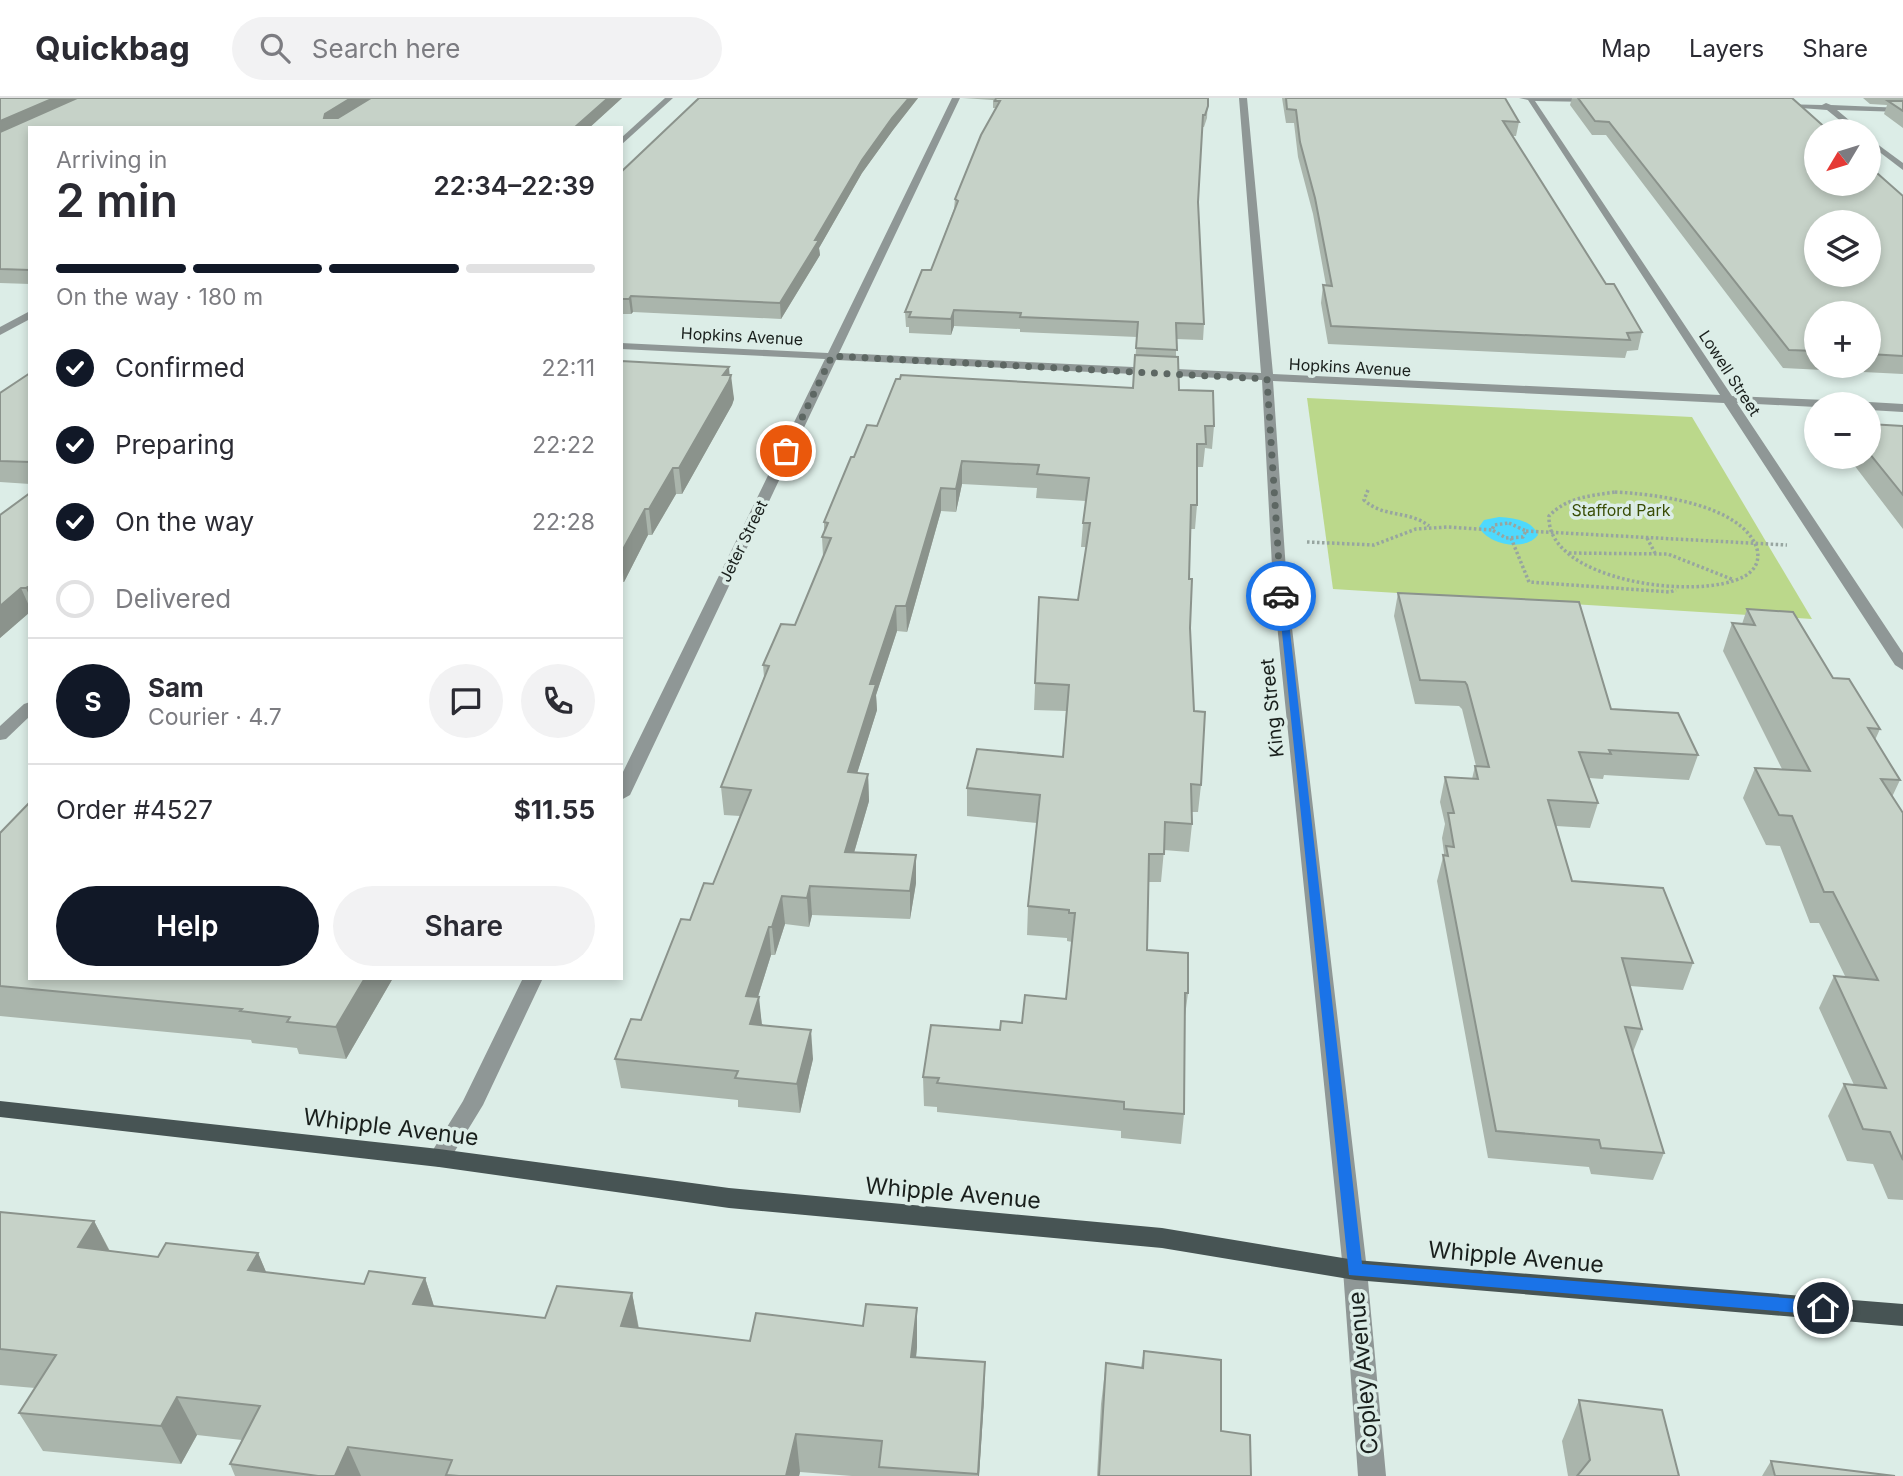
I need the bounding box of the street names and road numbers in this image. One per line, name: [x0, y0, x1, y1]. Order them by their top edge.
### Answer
street label: Hopkins Avenue: [680, 323, 804, 349]
street label: Lowell Street: [1695, 327, 1765, 419]
street label: Hopkins Avenue: [1288, 354, 1412, 380]
street label: Jeter Street: [715, 497, 771, 585]
street label: King Street: [1255, 657, 1289, 759]
street label: Whipple Avenue: [302, 1102, 480, 1152]
street label: Whipple Avenue: [864, 1171, 1042, 1215]
street label: Whipple Avenue: [1427, 1235, 1605, 1279]
street label: Copley Avenue: [1342, 1290, 1384, 1456]

